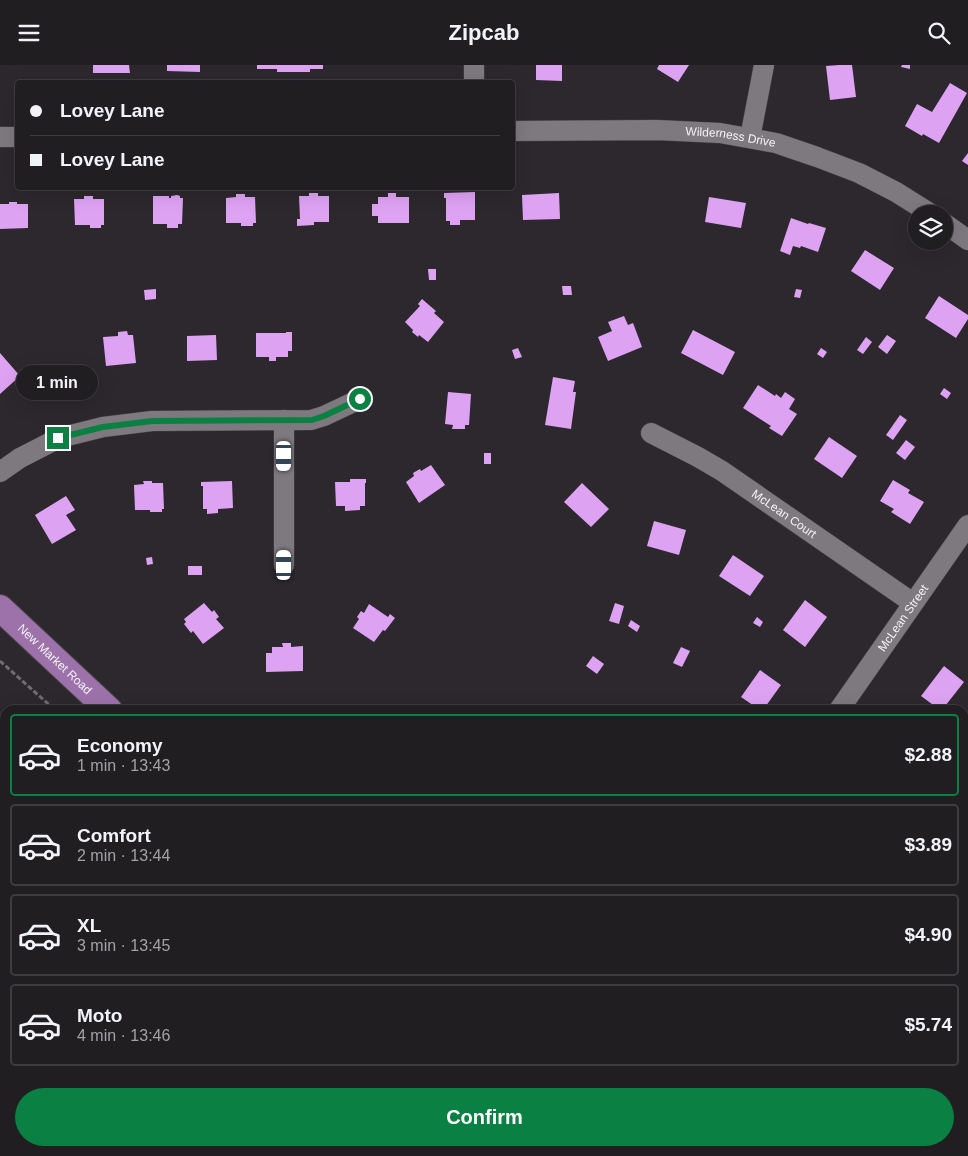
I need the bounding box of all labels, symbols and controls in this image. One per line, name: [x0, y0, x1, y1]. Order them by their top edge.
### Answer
icon: menu: [15, 19, 43, 47]
icon: search: [925, 19, 953, 47]
text: Zipcab: [449, 20, 519, 45]
text: Lovey Lane: [60, 100, 165, 121]
street label: Wilderness Drive: [685, 124, 777, 150]
text: Lovey Lane: [60, 149, 165, 170]
map controls: [908, 205, 953, 250]
button: layers: [908, 205, 953, 250]
callout: 1 min: [17, 365, 99, 401]
text: 1 min: [36, 374, 78, 391]
route start: [349, 388, 371, 410]
route end: [47, 427, 69, 449]
car: [276, 441, 291, 471]
street label: McLean Court: [749, 487, 820, 541]
car: [276, 550, 291, 580]
street label: McLean Street: [875, 582, 932, 654]
street label: New Market Road: [15, 621, 95, 697]
icon: car: [17, 733, 62, 778]
text: Economy: [77, 735, 163, 756]
text: $2.88: [904, 744, 952, 765]
text: 1 min · 13:43: [77, 757, 170, 774]
icon: car: [17, 823, 62, 868]
text: Comfort: [77, 825, 151, 846]
text: $3.89: [904, 834, 952, 855]
text: 2 min · 13:44: [77, 847, 170, 864]
icon: car: [17, 913, 62, 958]
text: XL: [77, 915, 101, 936]
text: $4.90: [904, 924, 952, 945]
text: 3 min · 13:45: [77, 937, 170, 954]
icon: car: [17, 1003, 62, 1048]
text: Moto: [77, 1005, 122, 1026]
text: $5.74: [904, 1014, 952, 1035]
text: 4 min · 13:46: [77, 1027, 170, 1044]
button: Confirm: [15, 1088, 954, 1146]

